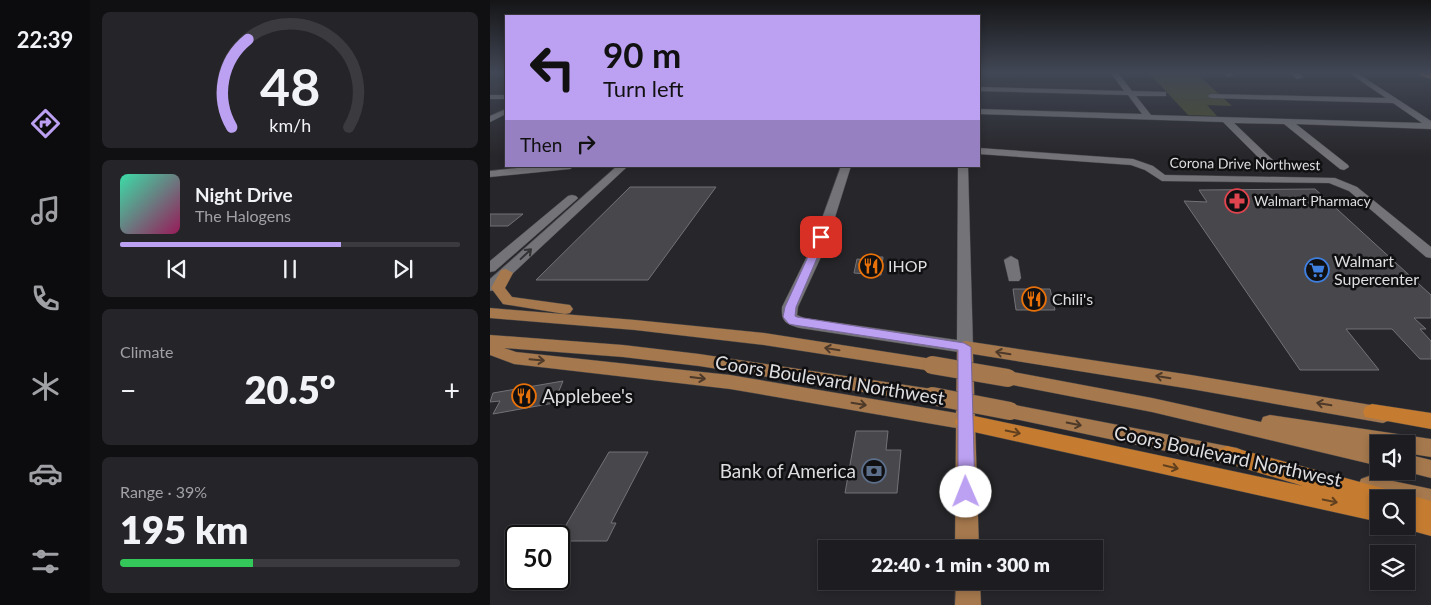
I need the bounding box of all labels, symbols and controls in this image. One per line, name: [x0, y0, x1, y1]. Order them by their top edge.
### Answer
text: 22:39: [17, 26, 73, 53]
text: 90 m: [603, 33, 681, 75]
icon: left: [520, 35, 585, 100]
text: 48: [260, 55, 320, 117]
text: Turn left: [603, 75, 684, 102]
icon: directions: [28, 106, 63, 141]
text: km/h: [269, 114, 311, 136]
icon: right: [572, 130, 600, 158]
text: Then: [520, 133, 562, 156]
street label: Corona Drive Northwest: [1169, 154, 1321, 173]
text: Night Drive: [195, 183, 293, 206]
pharmacy icon: Walmart Pharmacy: [1224, 188, 1250, 214]
place label: Walmart Pharmacy: [1254, 192, 1372, 209]
icon: music: [28, 193, 63, 228]
text: The Halogens: [195, 206, 291, 225]
pin: [800, 216, 842, 258]
icon: arrive: [807, 223, 835, 251]
one-way arrow: [520, 248, 532, 260]
place label: Walmart Supercenter: [1334, 251, 1419, 288]
restaurant icon: IHOP: [858, 253, 884, 279]
icon: previous: [163, 255, 191, 283]
icon: pause: [276, 255, 304, 283]
icon: next: [389, 255, 417, 283]
place label: IHOP: [888, 256, 928, 275]
supermarket icon: Walmart Supercenter: [1304, 257, 1330, 283]
icon: phone: [28, 281, 63, 316]
restaurant icon: Chili's: [1021, 286, 1047, 312]
place label: Chili's: [1052, 289, 1093, 308]
text: Climate: [120, 342, 173, 361]
one-way arrow: [825, 344, 841, 354]
one-way arrow: [995, 348, 1011, 358]
street label: Coors Boulevard Northwest: [714, 350, 947, 409]
one-way arrow: [529, 356, 545, 365]
text: 20.5°: [244, 366, 336, 412]
icon: climate: [28, 369, 63, 404]
one-way arrow: [1156, 372, 1172, 382]
text: −: [120, 373, 136, 407]
text: +: [444, 373, 460, 407]
one-way arrow: [690, 373, 706, 383]
restaurant icon: Applebee's: [511, 383, 537, 409]
place label: Applebee's: [542, 384, 633, 407]
one-way arrow: [1316, 399, 1332, 409]
one-way arrow: [850, 400, 866, 410]
one-way arrow: [1066, 420, 1082, 429]
street label: Coors Boulevard Northwest: [1112, 420, 1344, 491]
one-way arrow: [1004, 428, 1020, 437]
map controls: [1370, 435, 1415, 590]
button: sound: [1370, 435, 1415, 480]
icon: car: [28, 456, 63, 491]
bank icon: Bank of America: [861, 458, 887, 484]
place label: Bank of America: [720, 459, 856, 482]
one-way arrow: [1163, 463, 1179, 472]
position arrow: [939, 465, 991, 517]
text: Range · 39%: [120, 482, 207, 501]
button: search: [1370, 490, 1415, 535]
one-way arrow: [1322, 497, 1338, 506]
text: 195 km: [120, 506, 248, 552]
speed limit sign: 50: [505, 525, 570, 590]
icon: filters: [28, 544, 63, 579]
button: layers: [1370, 545, 1415, 590]
text: 22:40 · 1 min · 300 m: [871, 553, 1050, 576]

